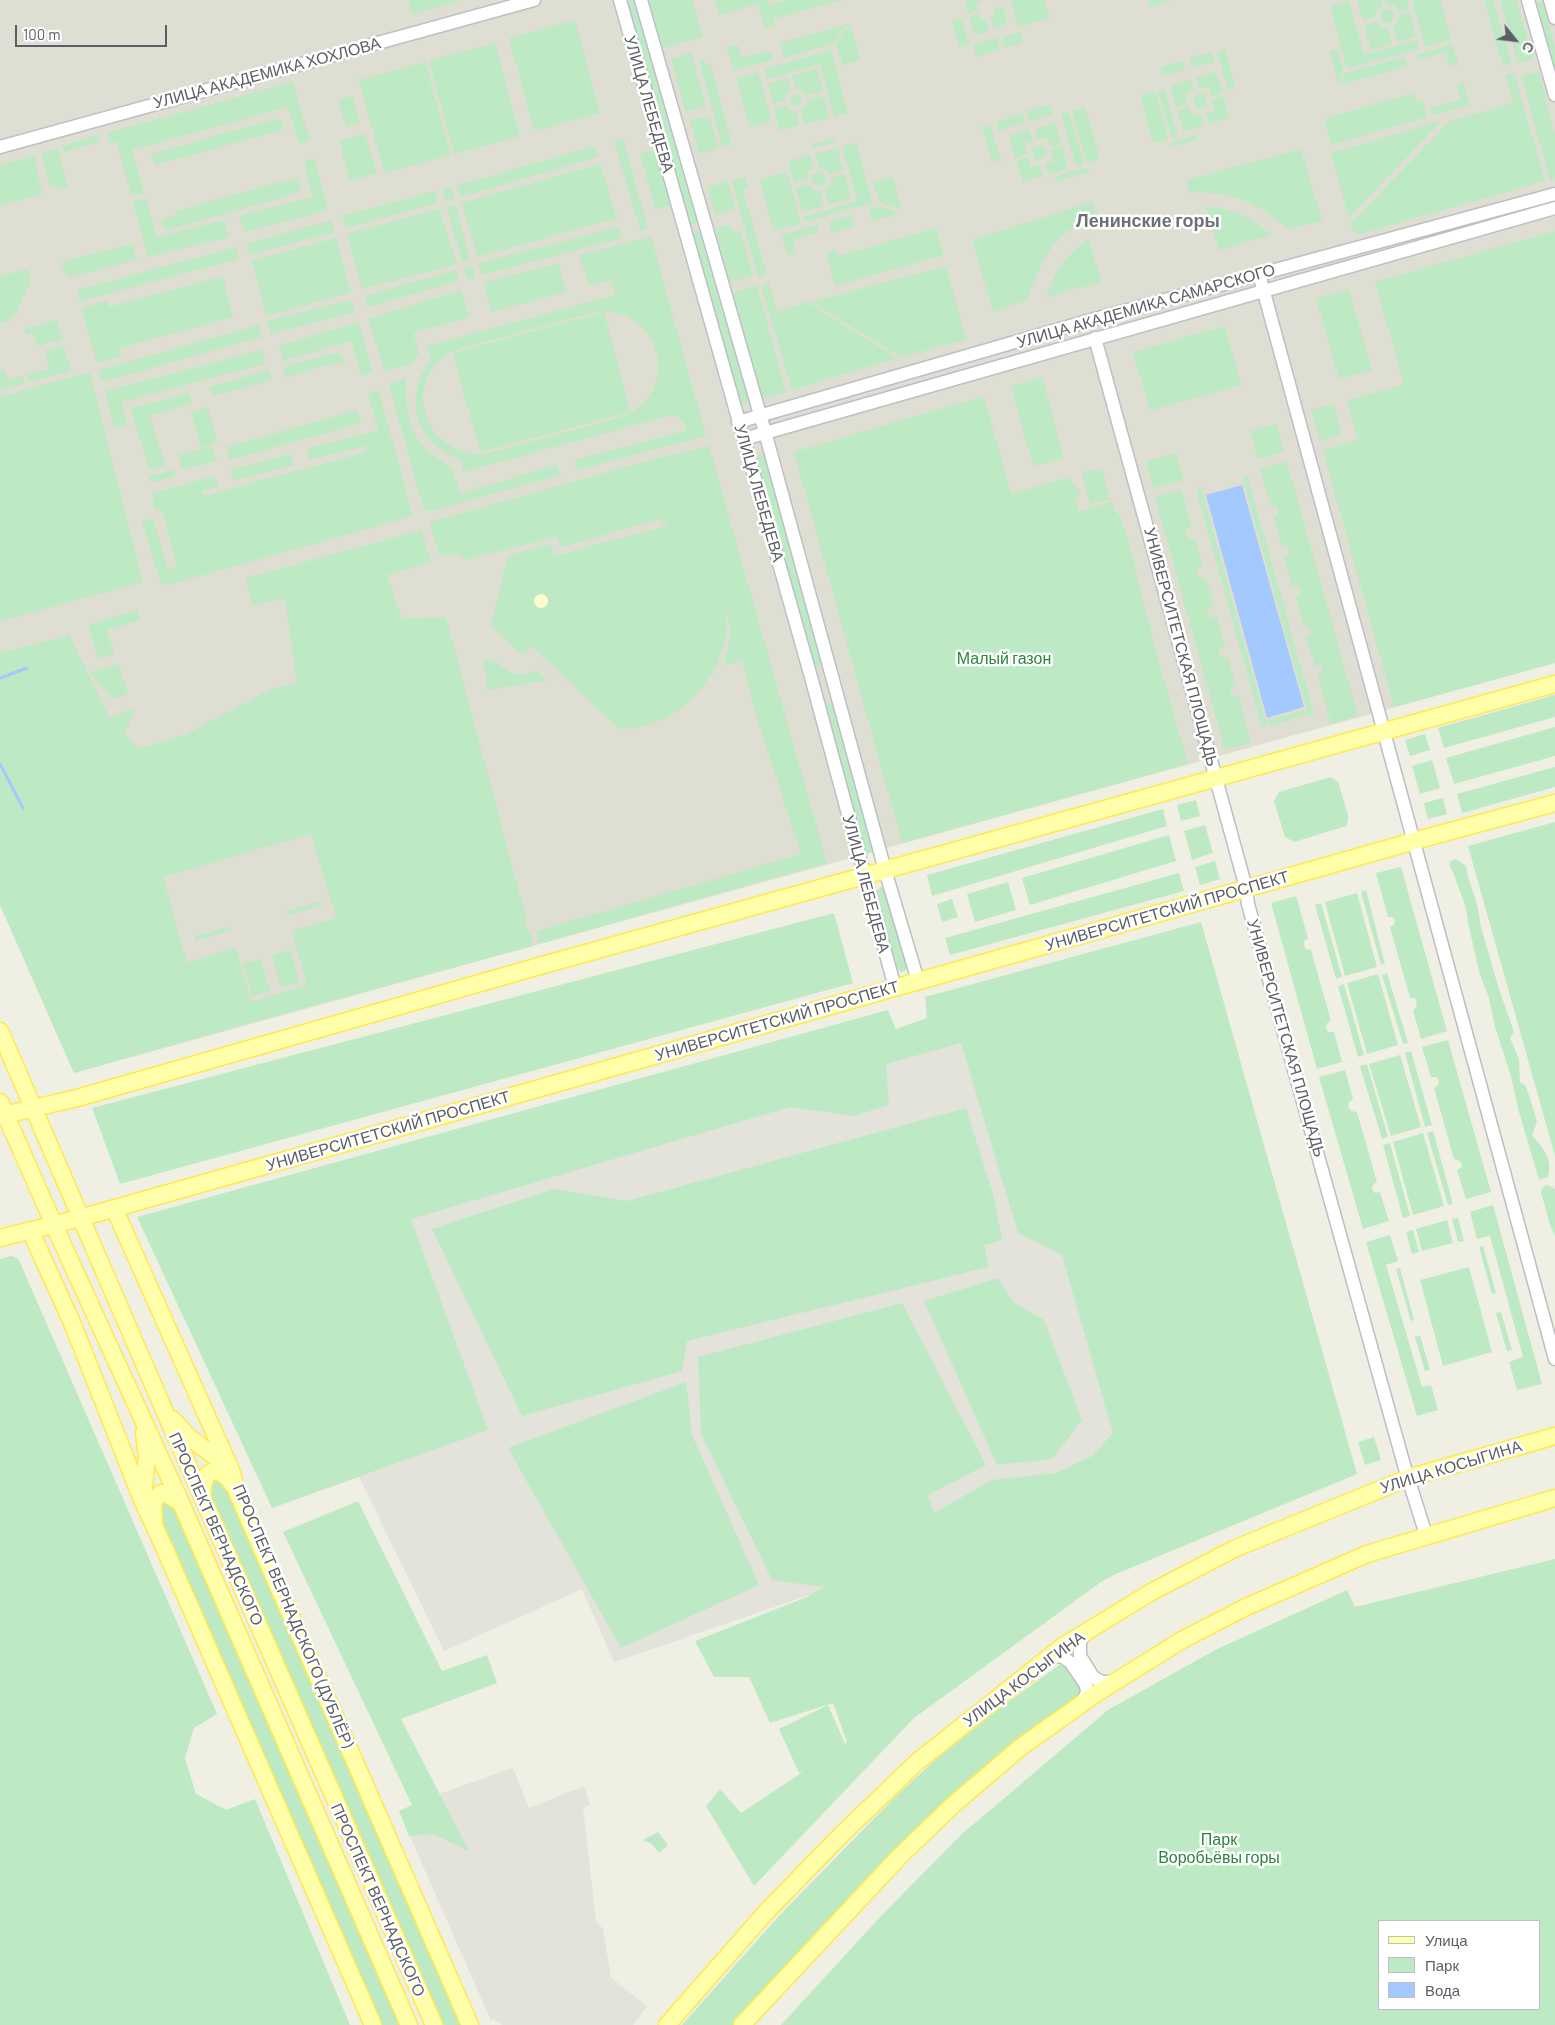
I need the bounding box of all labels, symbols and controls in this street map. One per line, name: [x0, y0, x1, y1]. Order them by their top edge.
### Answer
scale bar: [18, 15, 170, 47]
north arrow: [1490, 15, 1540, 65]
text: 100 m: [23, 25, 61, 43]
street label: УЛИЦА АКАДЕМИКА ХОХЛОВА: [151, 33, 383, 113]
street label: УЛИЦА ЛЕБЕДЕВА: [620, 33, 678, 175]
text: С: [1519, 39, 1538, 56]
district label: Ленинские горы: [1076, 210, 1220, 232]
street label: УЛИЦА АКАДЕМИКА САМАРСКОГО: [1015, 260, 1277, 352]
street label: УЛИЦА ЛЕБЕДЕВА: [730, 422, 788, 564]
street label: УНИВЕРСИТЕТСКАЯ ПЛОЩАДЬ: [1140, 525, 1222, 769]
park label: Малый газон: [957, 649, 1051, 669]
street label: УЛИЦА ЛЕБЕДЕВА: [838, 813, 894, 955]
street label: УНИВЕРСИТЕТСКИЙ ПРОСПЕКТ: [1043, 867, 1291, 955]
street label: УНИВЕРСИТЕТСКАЯ ПЛОЩАДЬ: [1243, 917, 1329, 1159]
street label: УНИВЕРСИТЕТСКИЙ ПРОСПЕКТ: [653, 977, 901, 1065]
street label: УНИВЕРСИТЕТСКИЙ ПРОСПЕКТ: [264, 1087, 512, 1175]
street label: ПРОСПЕКТ ВЕРНАДСКОГО: [165, 1430, 267, 1628]
street label: УЛИЦА КОСЫГИНА: [1378, 1436, 1524, 1498]
street label: ПРОСПЕКТ ВЕРНАДСКОГО (ДУБЛЁР): [229, 1481, 357, 1751]
street label: УЛИЦА КОСЫГИНА: [960, 1627, 1088, 1731]
street label: ПРОСПЕКТ ВЕРНАДСКОГО: [327, 1801, 429, 1999]
park label: Парк Воробьёвы горы: [1158, 1830, 1280, 1868]
legend: [1378, 1920, 1540, 2010]
text: Улица: [1425, 1931, 1468, 1949]
text: Парк: [1425, 1956, 1459, 1974]
text: Вода: [1425, 1981, 1460, 1999]

